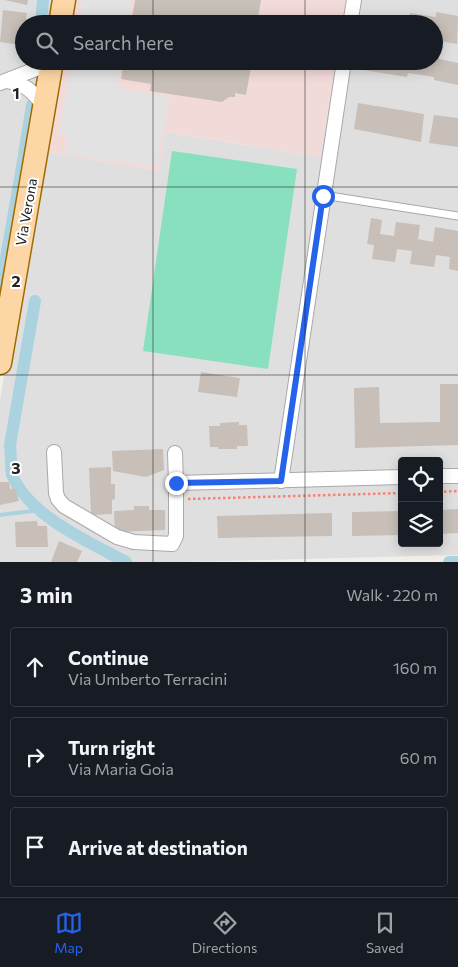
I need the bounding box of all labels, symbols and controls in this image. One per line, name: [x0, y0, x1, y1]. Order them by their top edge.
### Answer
search box: [15, 15, 443, 70]
icon: search: [33, 29, 61, 57]
text: Search here: [73, 31, 173, 54]
text: 1: [12, 83, 20, 102]
street label: Via Verona: [12, 177, 40, 247]
route start: [312, 185, 335, 208]
text: 2: [11, 271, 21, 290]
map controls: [398, 457, 443, 547]
button: locate: [398, 457, 443, 502]
text: 3: [11, 458, 21, 477]
route end: [165, 472, 188, 495]
button: layers: [398, 502, 443, 547]
text: 3 min: [20, 582, 73, 607]
text: Walk · 220 m: [346, 585, 438, 604]
text: Continue: [68, 646, 148, 669]
icon: ahead: [21, 653, 49, 681]
text: 160 m: [393, 658, 437, 677]
text: Via Umberto Terracini: [68, 669, 227, 688]
text: Turn right: [68, 736, 155, 759]
icon: right: [21, 743, 49, 771]
text: 60 m: [400, 748, 437, 767]
text: Via Maria Goia: [68, 759, 174, 778]
icon: arrive: [21, 833, 49, 861]
text: Arrive at destination: [68, 836, 248, 859]
tab: Map: [54, 909, 83, 956]
tab: Directions: [192, 909, 257, 956]
tab: Saved: [366, 909, 404, 956]

